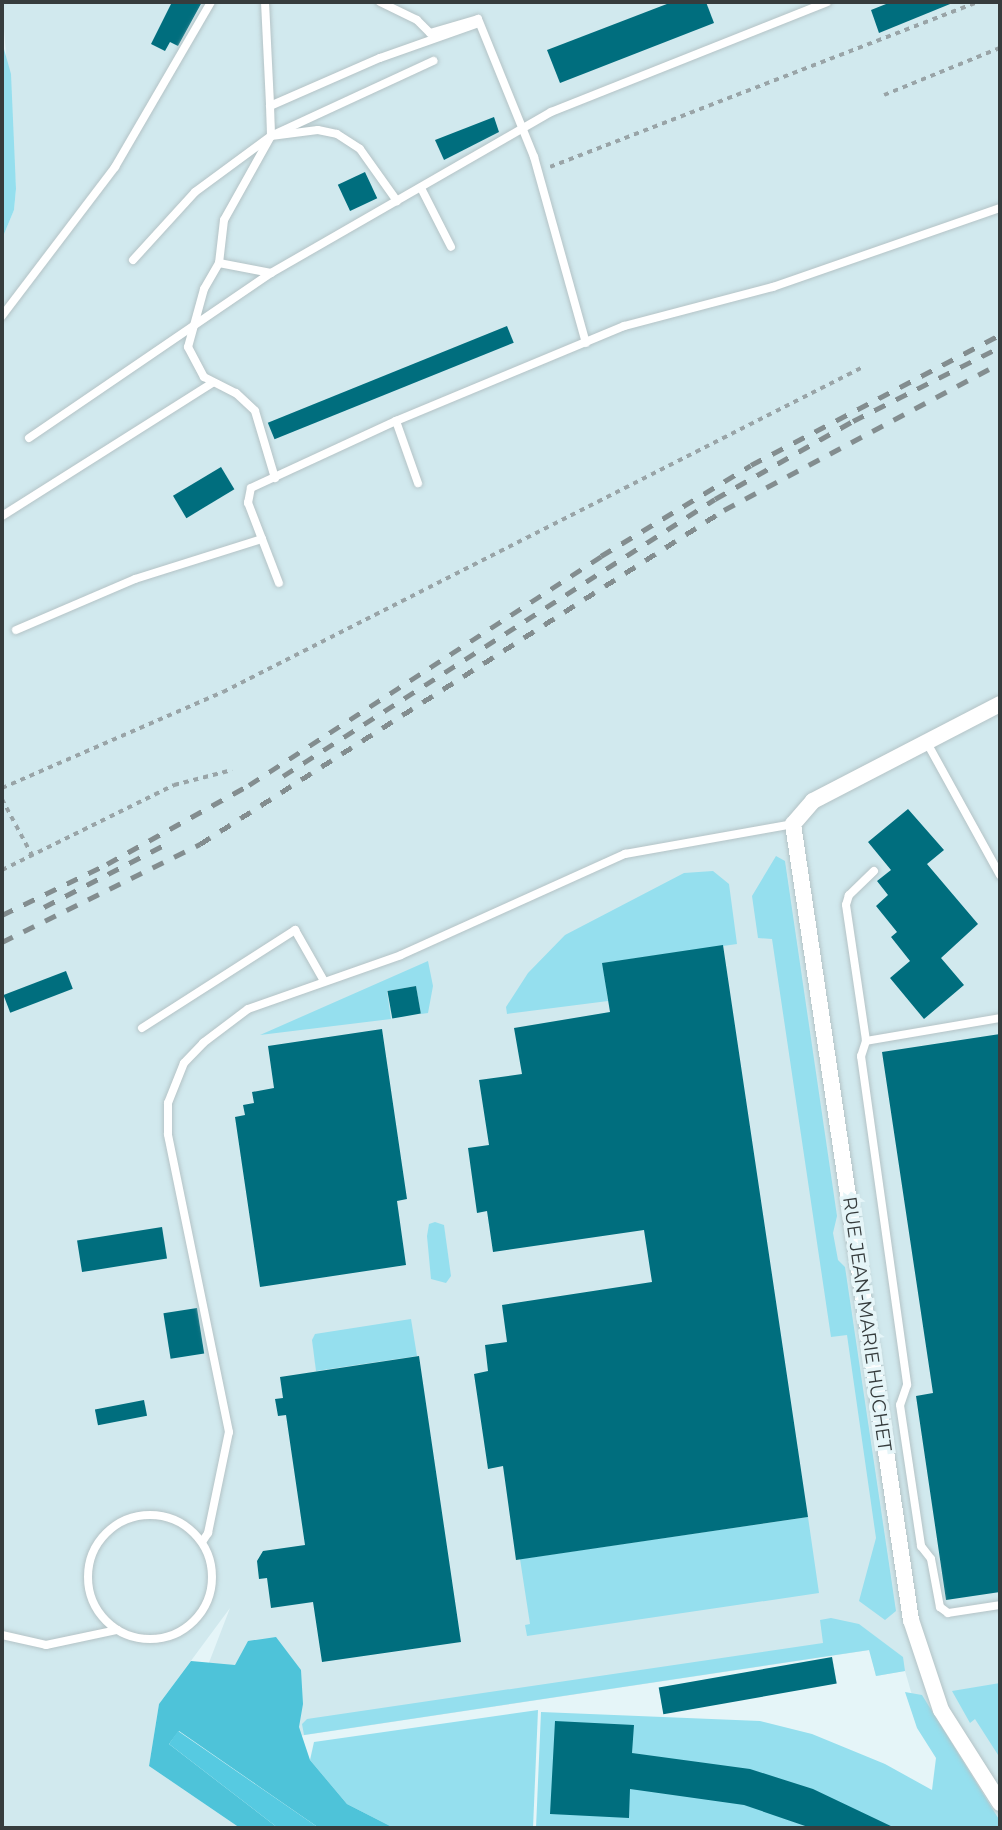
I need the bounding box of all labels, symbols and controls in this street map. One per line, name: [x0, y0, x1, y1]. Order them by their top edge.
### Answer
street label: RUE JEAN-MARIE HUCHET: [838, 1195, 896, 1453]

